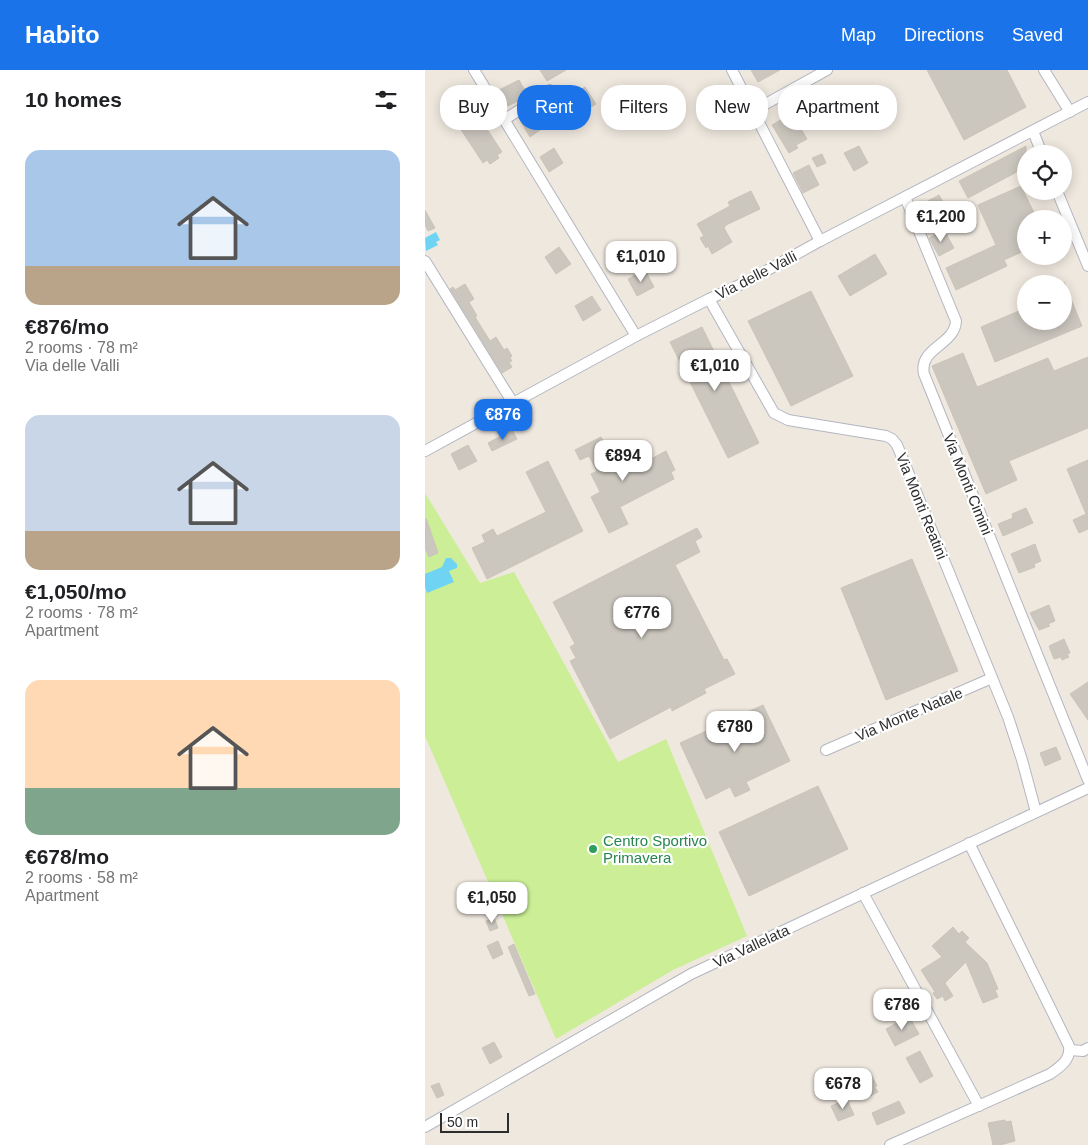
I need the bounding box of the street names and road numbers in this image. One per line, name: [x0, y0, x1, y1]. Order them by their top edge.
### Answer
street label: Via delle Valli: [713, 247, 799, 303]
street label: Via Monti Cimini: [940, 431, 996, 537]
street label: Via Monti Reatini: [893, 450, 951, 562]
street label: Via Monte Natale: [853, 684, 965, 744]
street label: Via Vallelata: [710, 921, 792, 971]

